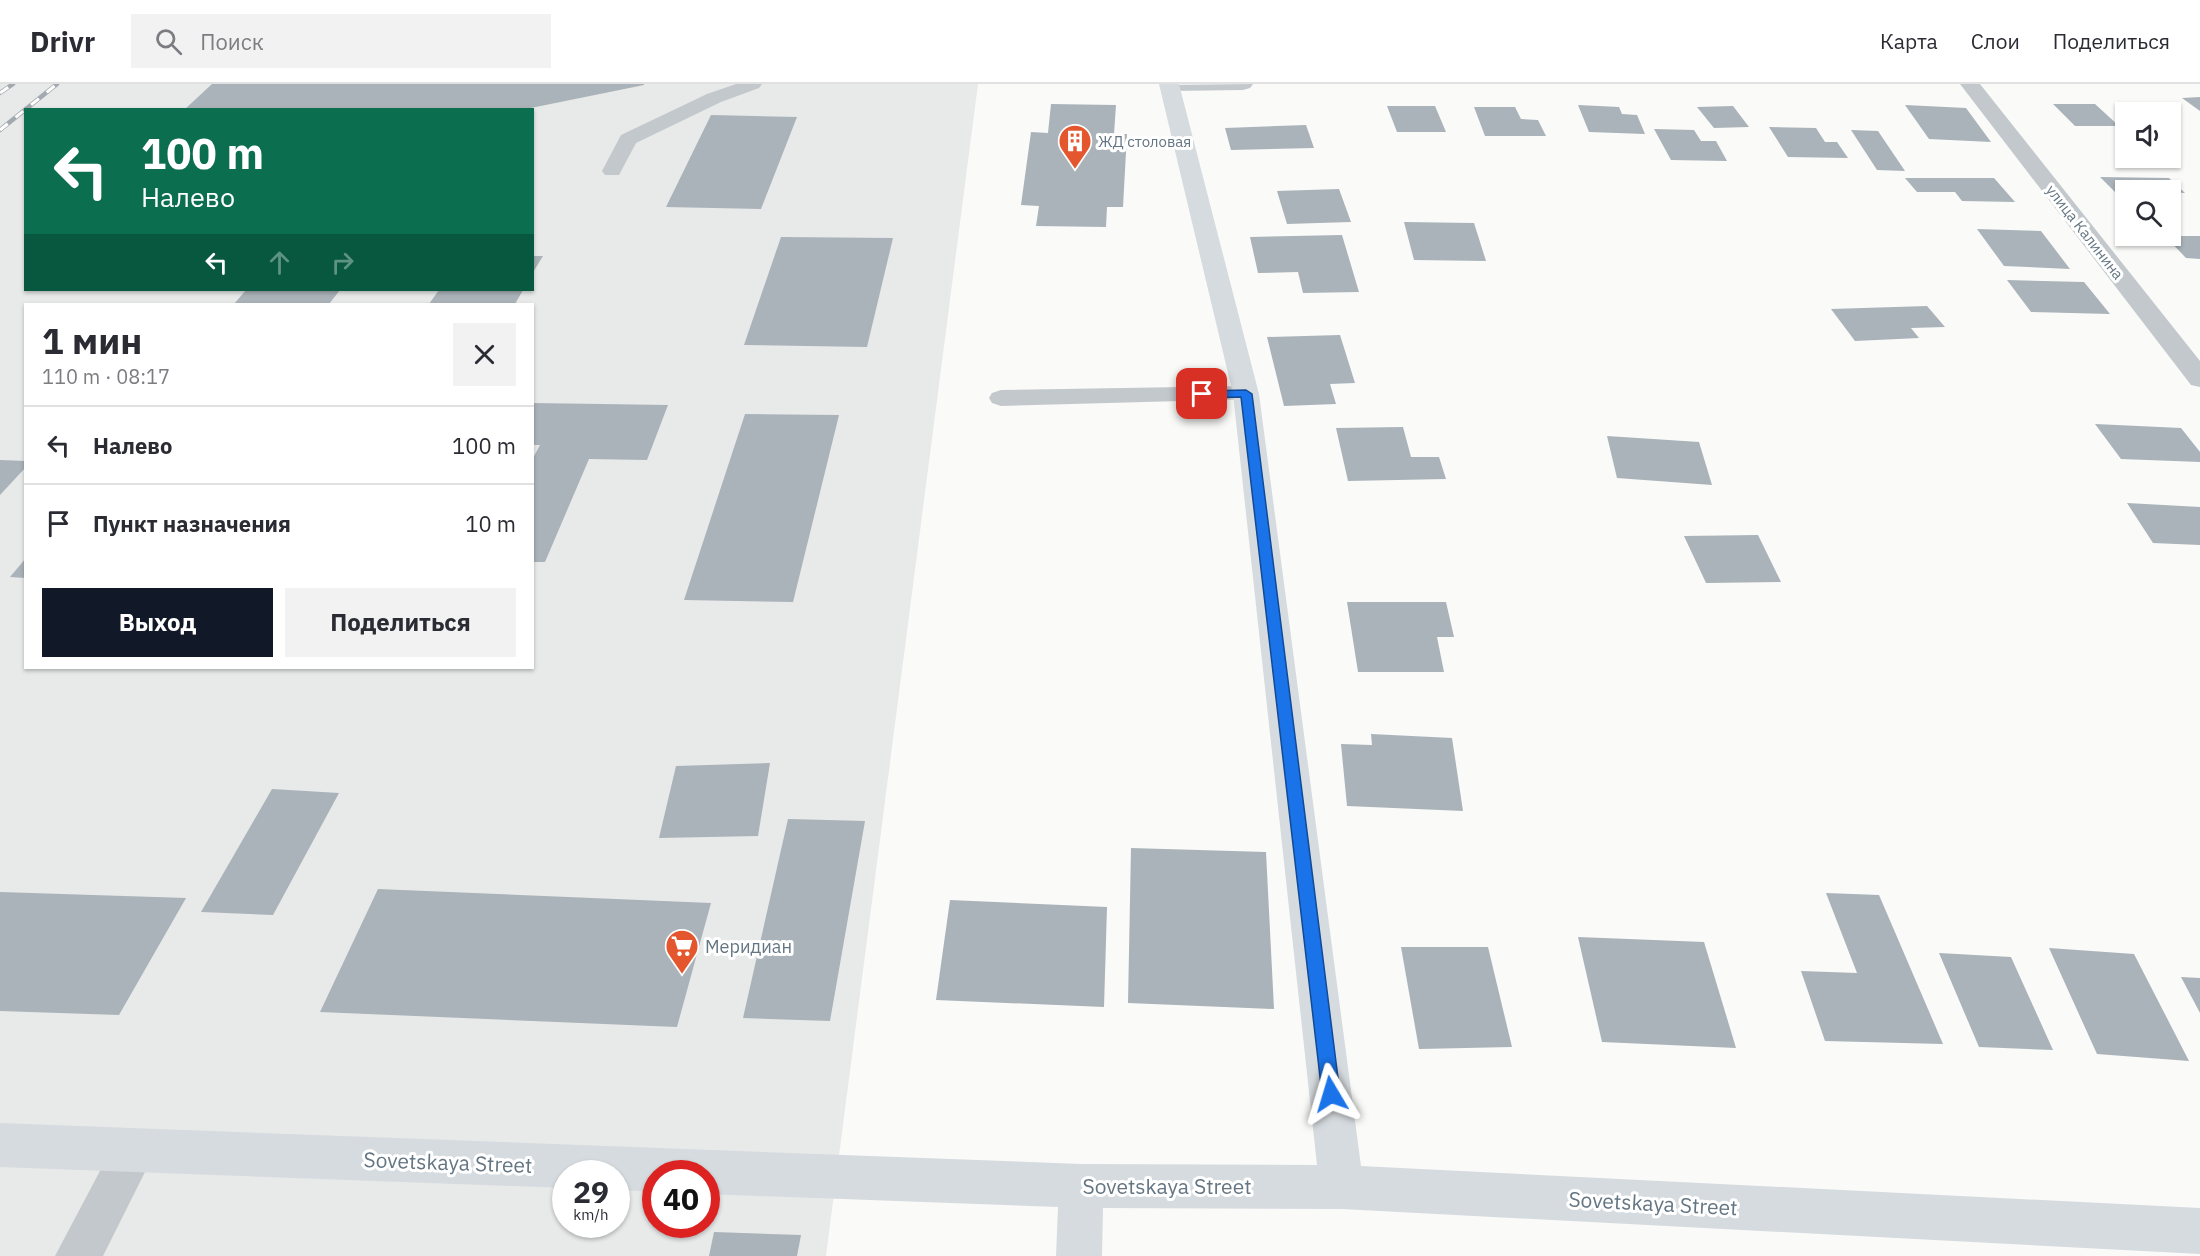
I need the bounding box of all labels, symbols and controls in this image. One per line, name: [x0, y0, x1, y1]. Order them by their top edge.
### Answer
search box: [131, 14, 551, 68]
text: Drivr: [30, 23, 95, 60]
icon: search: [152, 25, 185, 58]
text: Поиск: [200, 27, 264, 56]
text: Карта: [1880, 27, 1938, 55]
text: Слои: [1971, 27, 2020, 55]
text: Поделиться: [2053, 27, 2170, 55]
map controls: [2115, 102, 2181, 246]
button: sound: [2115, 102, 2181, 168]
building icon: ЖД столовая: [1057, 123, 1093, 170]
text: 100 m: [141, 126, 264, 181]
icon: left: [42, 132, 120, 210]
place label: ЖД столовая: [1098, 132, 1191, 151]
text: Налево: [141, 179, 235, 214]
button: search: [2115, 180, 2181, 246]
street label: улица Калинина: [2042, 181, 2128, 283]
icon: left: [200, 246, 233, 279]
icon: ahead: [263, 246, 296, 279]
icon: right: [326, 246, 359, 279]
text: 1 мин: [42, 317, 142, 364]
button: close: [453, 323, 516, 386]
text: 110 m · 08:17: [42, 363, 170, 390]
pin: [1176, 368, 1227, 419]
icon: arrive: [1185, 377, 1218, 410]
icon: left: [42, 429, 75, 462]
text: Налево: [93, 431, 172, 460]
text: 100 m: [452, 431, 516, 460]
icon: arrive: [42, 507, 75, 540]
text: Пункт назначения: [93, 509, 291, 538]
text: 10 m: [465, 509, 516, 538]
button: Выход: [42, 588, 273, 657]
button: Поделиться: [285, 588, 516, 657]
supermarket icon: Меридиан: [664, 928, 700, 975]
place label: Меридиан: [705, 935, 792, 958]
position arrow: [1299, 1062, 1363, 1126]
street label: Sovetskaya Street: [363, 1145, 533, 1179]
speed limit sign: 40: [642, 1160, 720, 1238]
text: 29: [573, 1172, 609, 1211]
street label: Sovetskaya Street: [1082, 1172, 1252, 1200]
street label: Sovetskaya Street: [1568, 1185, 1738, 1221]
text: km/h: [573, 1205, 609, 1224]

